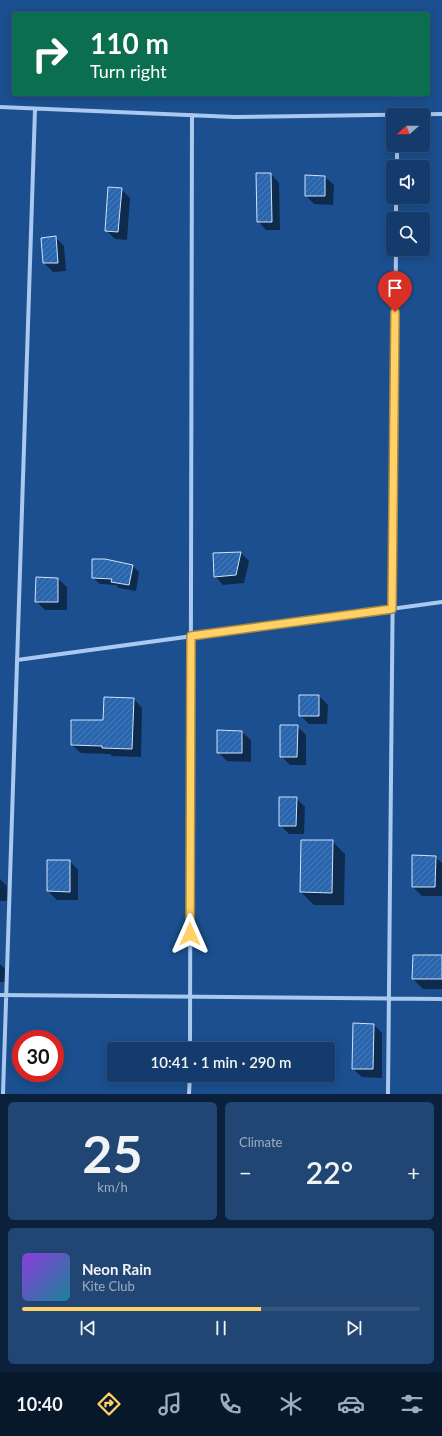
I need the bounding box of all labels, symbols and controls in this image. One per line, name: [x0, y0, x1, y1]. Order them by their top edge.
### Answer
text: 110 m: [90, 26, 169, 60]
icon: right: [24, 28, 76, 80]
text: Turn right: [90, 60, 167, 82]
north arrow: [386, 108, 430, 152]
map controls: [386, 108, 430, 256]
button: sound: [386, 160, 430, 204]
button: search: [386, 212, 430, 256]
pin: [378, 271, 412, 312]
icon: arrive: [384, 277, 406, 299]
position arrow: [169, 913, 211, 955]
speed limit sign: 30: [12, 1030, 64, 1082]
text: 10:41 · 1 min · 290 m: [151, 1053, 291, 1071]
text: 25: [82, 1122, 143, 1184]
text: Climate: [239, 1134, 282, 1150]
text: 22°: [306, 1154, 353, 1190]
text: −: [239, 1159, 252, 1186]
text: +: [407, 1159, 420, 1186]
text: km/h: [97, 1179, 128, 1195]
text: Neon Rain: [82, 1260, 151, 1278]
text: Kite Club: [82, 1278, 135, 1294]
icon: previous: [77, 1317, 99, 1339]
icon: pause: [210, 1317, 232, 1339]
icon: next: [343, 1317, 365, 1339]
icon: directions: [95, 1390, 123, 1418]
icon: music: [156, 1390, 184, 1418]
icon: phone: [216, 1390, 244, 1418]
icon: climate: [277, 1390, 305, 1418]
icon: car: [337, 1390, 365, 1418]
icon: filters: [398, 1390, 426, 1418]
text: 10:40: [16, 1393, 63, 1415]

